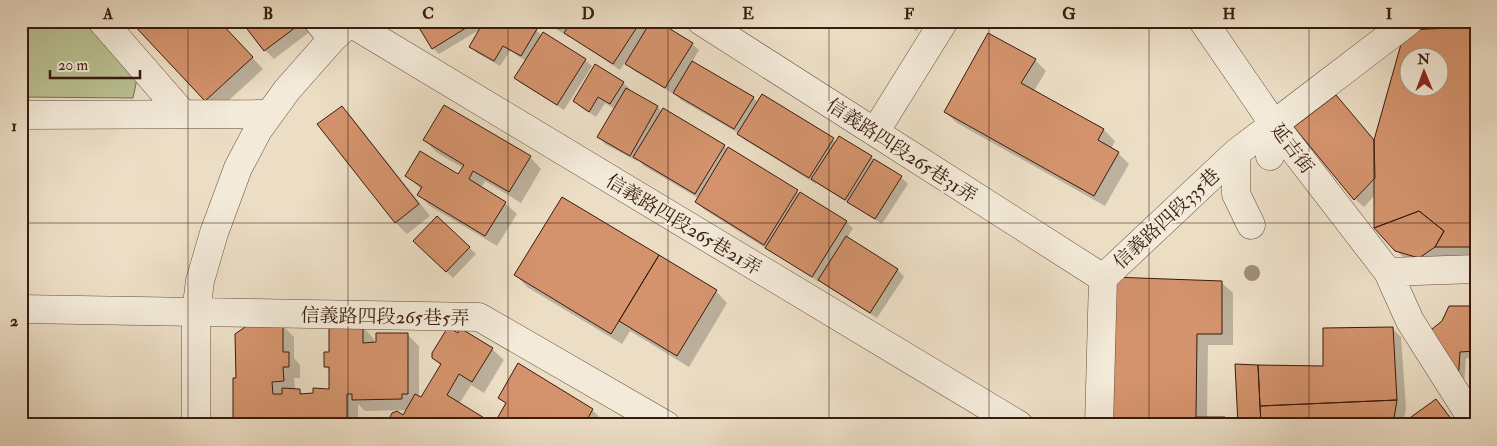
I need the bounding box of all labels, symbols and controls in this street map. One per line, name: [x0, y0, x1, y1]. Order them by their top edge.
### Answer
text: A: [102, 4, 114, 24]
text: B: [263, 4, 273, 24]
text: C: [422, 4, 434, 24]
text: D: [581, 4, 595, 24]
text: E: [742, 4, 754, 24]
text: F: [904, 4, 914, 24]
text: G: [1062, 4, 1076, 24]
text: H: [1222, 4, 1236, 24]
text: I: [1386, 4, 1393, 24]
scale bar: [50, 48, 140, 80]
north arrow: [1400, 48, 1450, 98]
text: N: [1416, 51, 1431, 68]
text: 20 m: [58, 56, 88, 75]
street label: 信義路四段265巷31弄: [822, 93, 981, 208]
text: 1: [11, 116, 17, 136]
street label: 延吉街: [1265, 119, 1319, 179]
street label: 信義路四段335巷: [1108, 163, 1225, 274]
street label: 信義路四段265巷21弄: [601, 169, 766, 281]
street label: 信義路四段265巷5弄: [300, 304, 470, 330]
text: 2: [10, 311, 18, 331]

